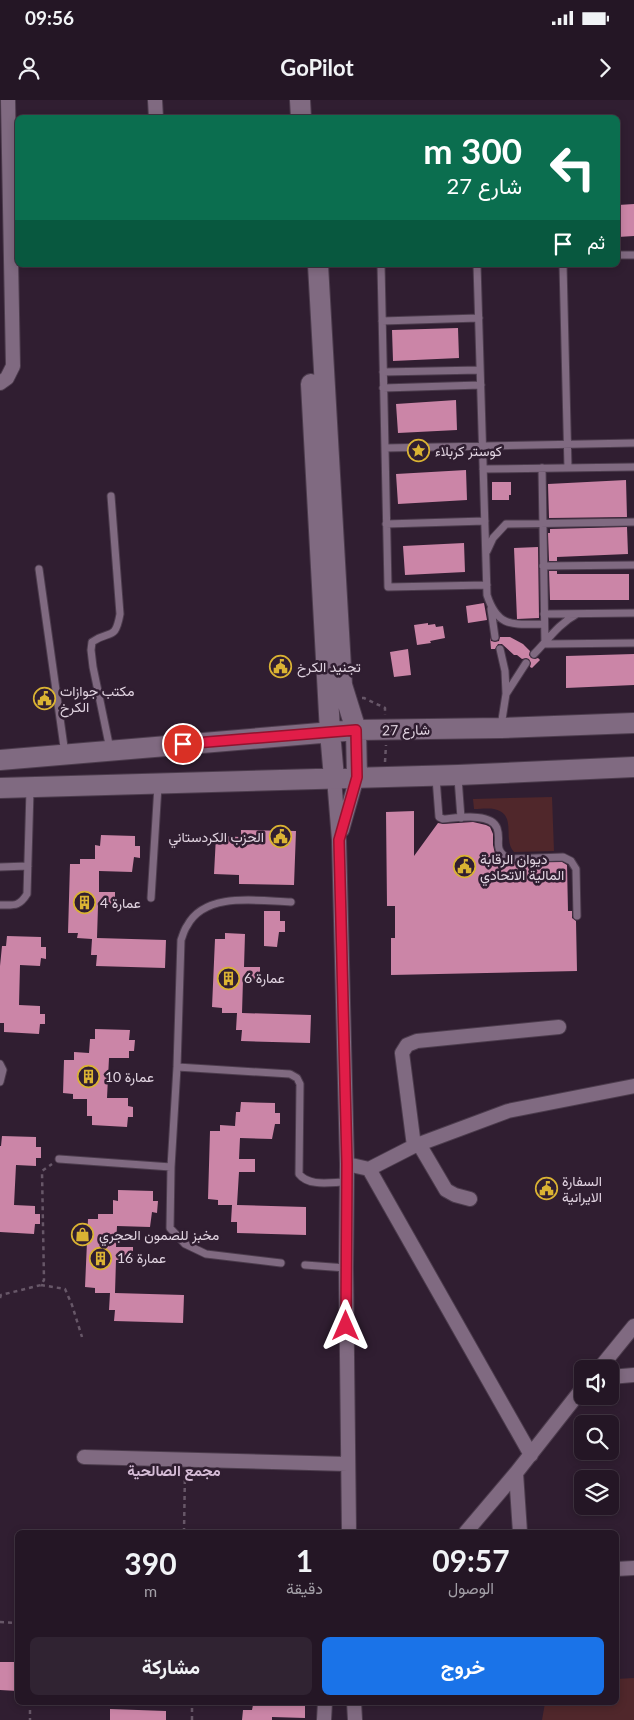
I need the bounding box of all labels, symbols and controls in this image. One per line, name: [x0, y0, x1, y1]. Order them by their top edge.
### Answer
text: 09:56: [25, 6, 74, 29]
icon: person: [15, 54, 43, 82]
text: GoPilot: [280, 54, 354, 81]
icon: forward: [591, 54, 619, 82]
text: 300 m: [423, 129, 522, 171]
icon: left: [540, 135, 605, 200]
text: شارع 27: [447, 172, 522, 199]
icon: arrive: [549, 230, 577, 258]
text: ثم: [587, 230, 605, 253]
place icon: كوستر كربلاء: [407, 439, 431, 463]
place label: كوستر كربلاء: [435, 442, 502, 460]
public building icon: تجنيد الكرخ: [269, 655, 293, 679]
place label: تجنيد الكرخ: [297, 658, 361, 678]
place label: مكتب جوازات الكرخ: [60, 682, 134, 718]
public building icon: مكتب جوازات الكرخ: [32, 687, 56, 711]
street label: شارع 27: [382, 721, 430, 741]
pin: [162, 723, 204, 765]
icon: arrive: [169, 730, 197, 758]
public building icon: الحزب الكردستاني: [268, 825, 292, 849]
place label: الحزب الكردستاني: [168, 828, 264, 849]
place label: ديوان الرقابة المالية الاتحادي: [480, 850, 564, 887]
public building icon: ديوان الرقابة المالية الاتحادي: [452, 855, 476, 879]
building icon: عمارة 4: [72, 891, 96, 915]
place label: عمارة 4: [100, 894, 141, 912]
building icon: عمارة 6: [216, 966, 240, 990]
place label: عمارة 6: [244, 969, 285, 987]
building icon: عمارة 10: [77, 1065, 101, 1089]
place label: عمارة 10: [105, 1068, 154, 1086]
place label: السفارة الايرانية: [562, 1172, 602, 1206]
public building icon: السفارة الايرانية: [534, 1177, 558, 1201]
shop icon: مخبز للصمون الحجري: [71, 1223, 95, 1247]
place label: مخبز للصمون الحجري: [99, 1226, 219, 1247]
building icon: عمارة 16: [89, 1246, 113, 1270]
place label: عمارة 16: [117, 1249, 166, 1267]
position arrow: [319, 1299, 371, 1351]
map controls: [574, 1360, 619, 1515]
button: sound: [574, 1360, 619, 1405]
button: search: [574, 1415, 619, 1460]
district label: مجمع الصالحية: [127, 1461, 221, 1481]
button: layers: [574, 1470, 619, 1515]
text: 1: [296, 1542, 313, 1578]
text: 09:57: [432, 1542, 510, 1578]
text: 390: [124, 1545, 177, 1581]
text: دقيقة: [286, 1578, 323, 1597]
text: الوصول: [448, 1578, 494, 1597]
text: m: [144, 1581, 157, 1600]
button: مشاركة: [30, 1637, 312, 1695]
button: خروج: [322, 1637, 604, 1695]

